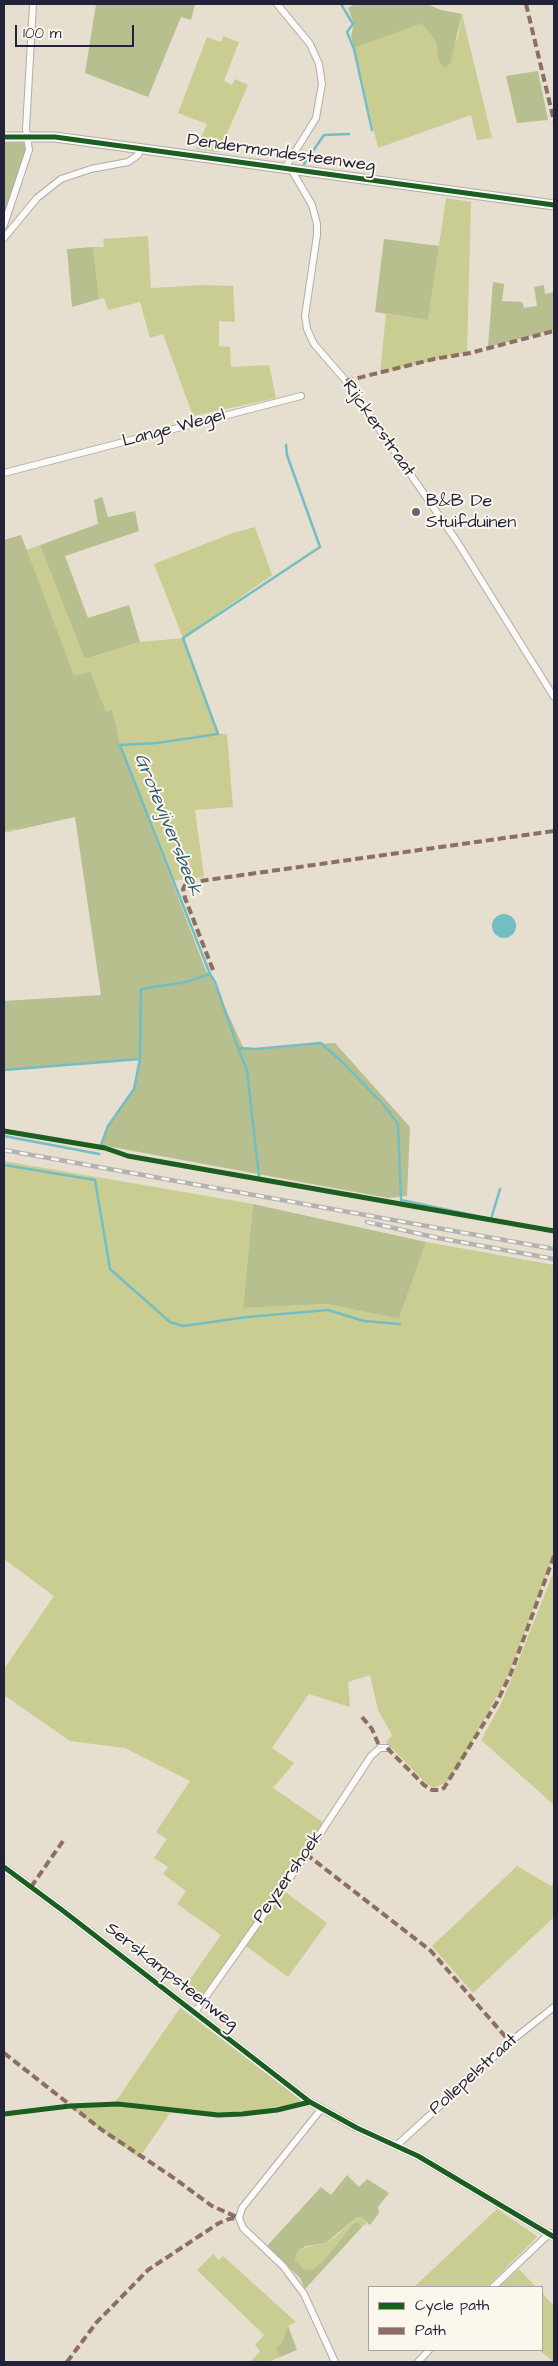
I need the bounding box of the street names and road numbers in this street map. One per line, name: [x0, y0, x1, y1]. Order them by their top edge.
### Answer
street label: Dendermondesteenweg: [186, 130, 376, 178]
street label: Rijckerstraat: [337, 377, 419, 481]
street label: Lange Wegel: [120, 405, 228, 453]
street label: Peyzershoek: [249, 1826, 329, 1928]
street label: Serskampsteenweg: [100, 1918, 242, 2036]
street label: Pollepelstraat: [425, 2030, 523, 2120]

